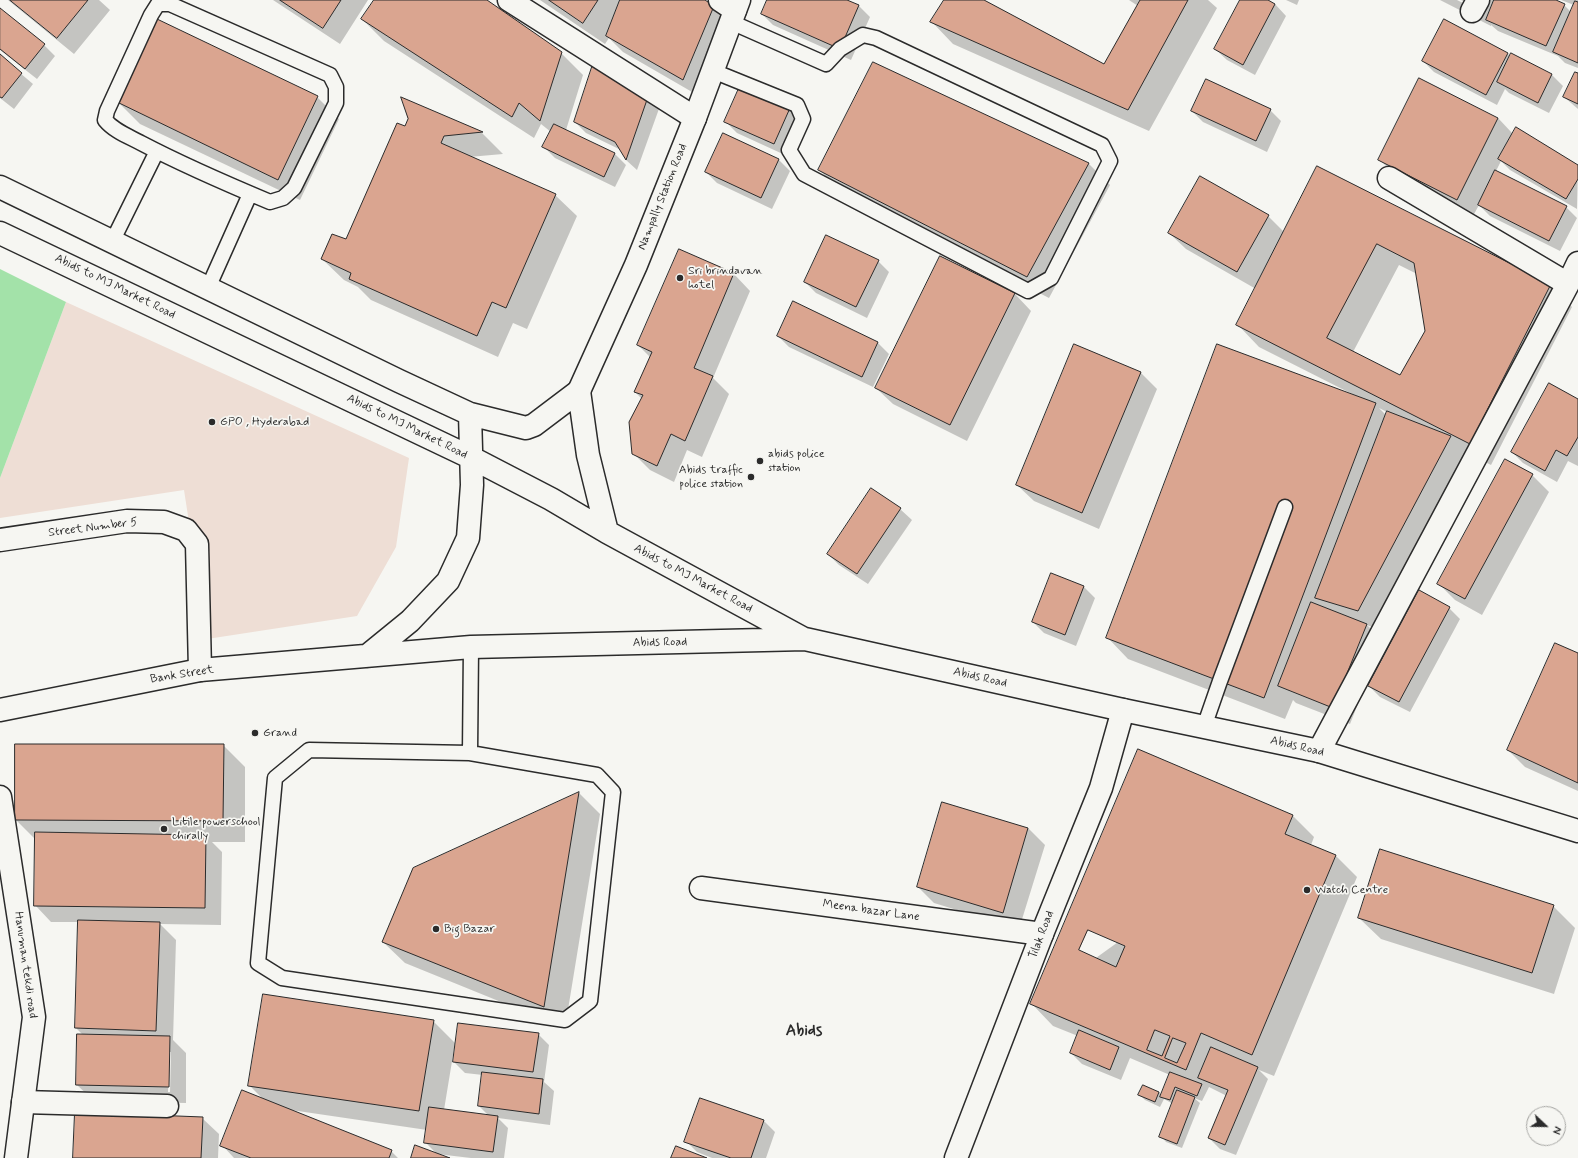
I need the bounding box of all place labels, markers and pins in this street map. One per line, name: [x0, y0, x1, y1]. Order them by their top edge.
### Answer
place label: Sri brindavan hotel: [688, 264, 762, 292]
marker: Sri brindavan hotel: [675, 273, 685, 283]
place label: GPO , Hyderabad: [220, 415, 309, 429]
marker: GPO , Hyderabad: [207, 417, 217, 427]
place label: abids police station: [768, 447, 825, 475]
marker: abids police station: [755, 456, 765, 466]
place label: Abids traffic police station: [679, 463, 743, 491]
marker: Abids traffic police station: [746, 472, 756, 482]
place label: Grand: [263, 726, 297, 740]
marker: Grand: [250, 728, 260, 738]
place label: Litile powerschool chirally: [172, 815, 260, 843]
marker: Litile powerschool chirally: [159, 824, 169, 834]
place label: Watch Centre: [1315, 883, 1388, 897]
marker: Watch Centre: [1302, 885, 1312, 895]
place label: Big Bazar: [444, 922, 495, 936]
marker: Big Bazar: [431, 924, 441, 934]

